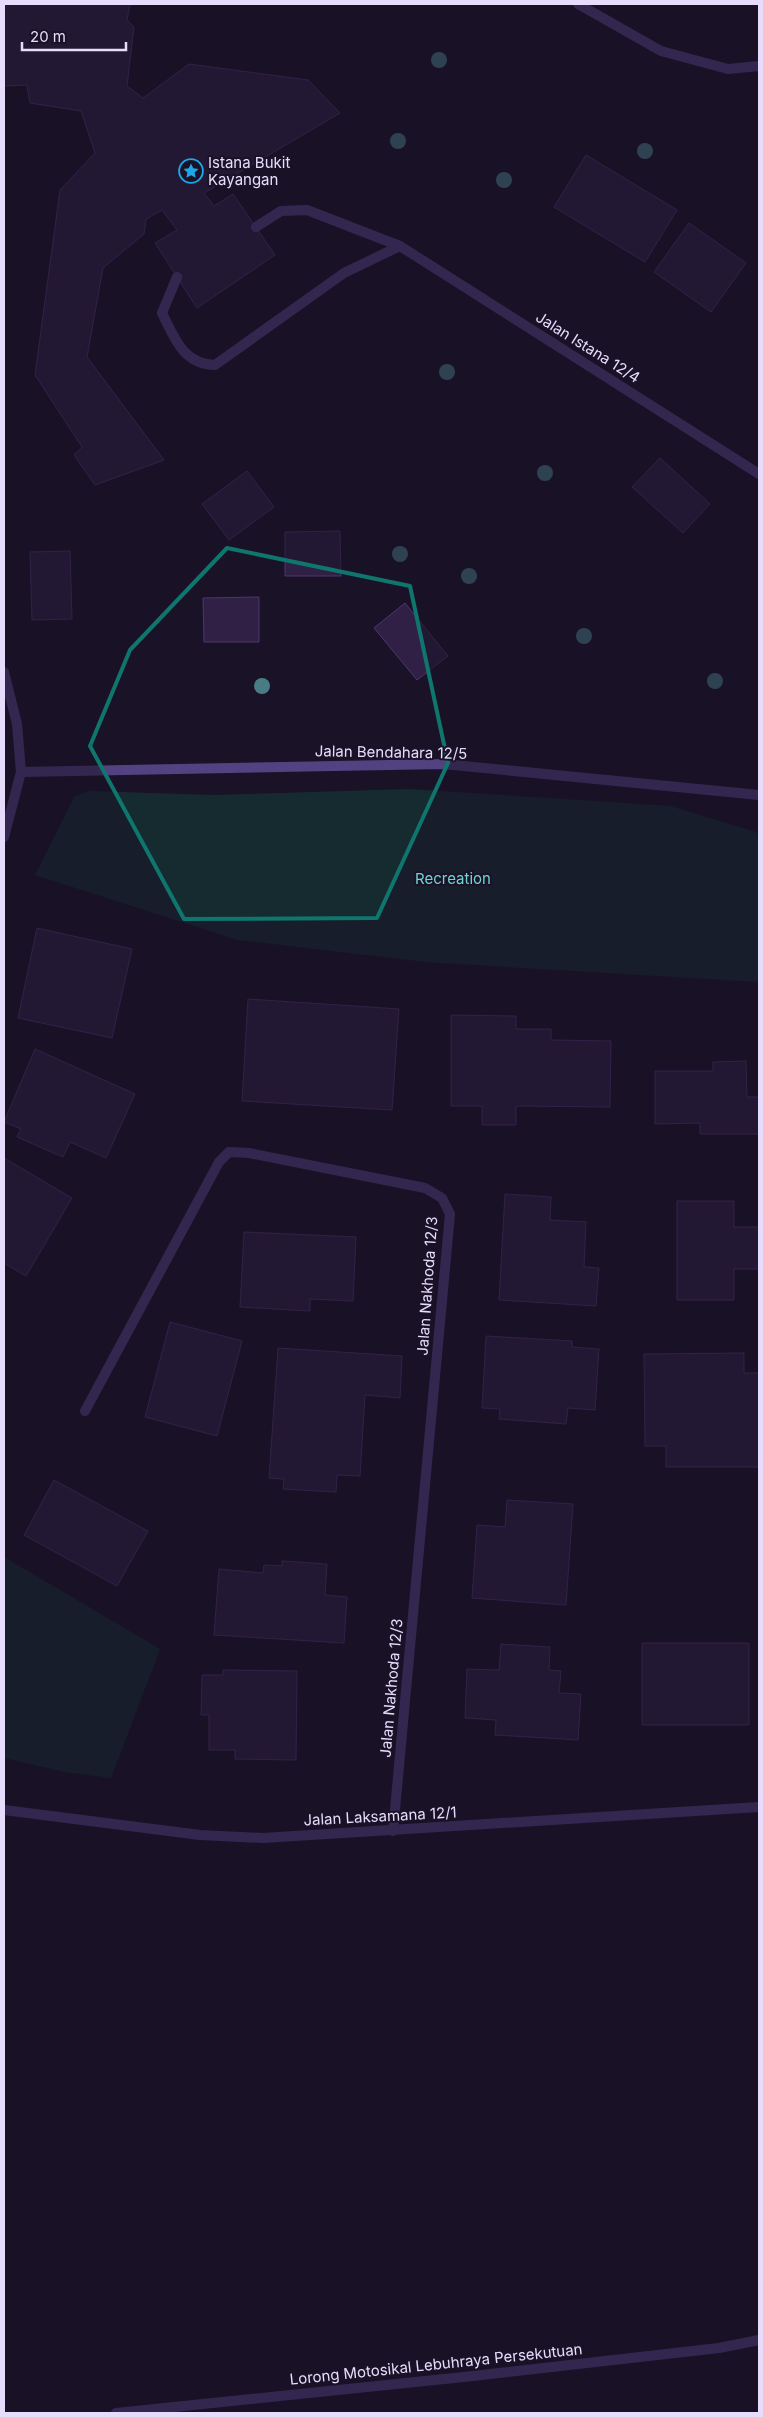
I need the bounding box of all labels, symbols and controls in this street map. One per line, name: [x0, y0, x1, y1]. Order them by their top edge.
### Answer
scale bar: [22, 20, 126, 52]
text: 20 m: [30, 27, 66, 46]
place label: Istana Bukit Kayangan: [208, 153, 290, 189]
place icon: Istana Bukit Kayangan: [178, 158, 204, 184]
street label: Jalan Istana 12/4: [532, 307, 644, 387]
street label: Jalan Bendahara 12/5: [315, 741, 467, 763]
park label: Recreation: [415, 869, 491, 888]
street label: Jalan Nakhoda 12/3: [413, 1216, 441, 1356]
street label: Jalan Nakhoda 12/3: [375, 1618, 407, 1758]
street label: Jalan Laksamana 12/1: [303, 1802, 457, 1830]
street label: Lorong Motosikal Lebuhraya Persekutuan: [289, 2339, 583, 2389]

